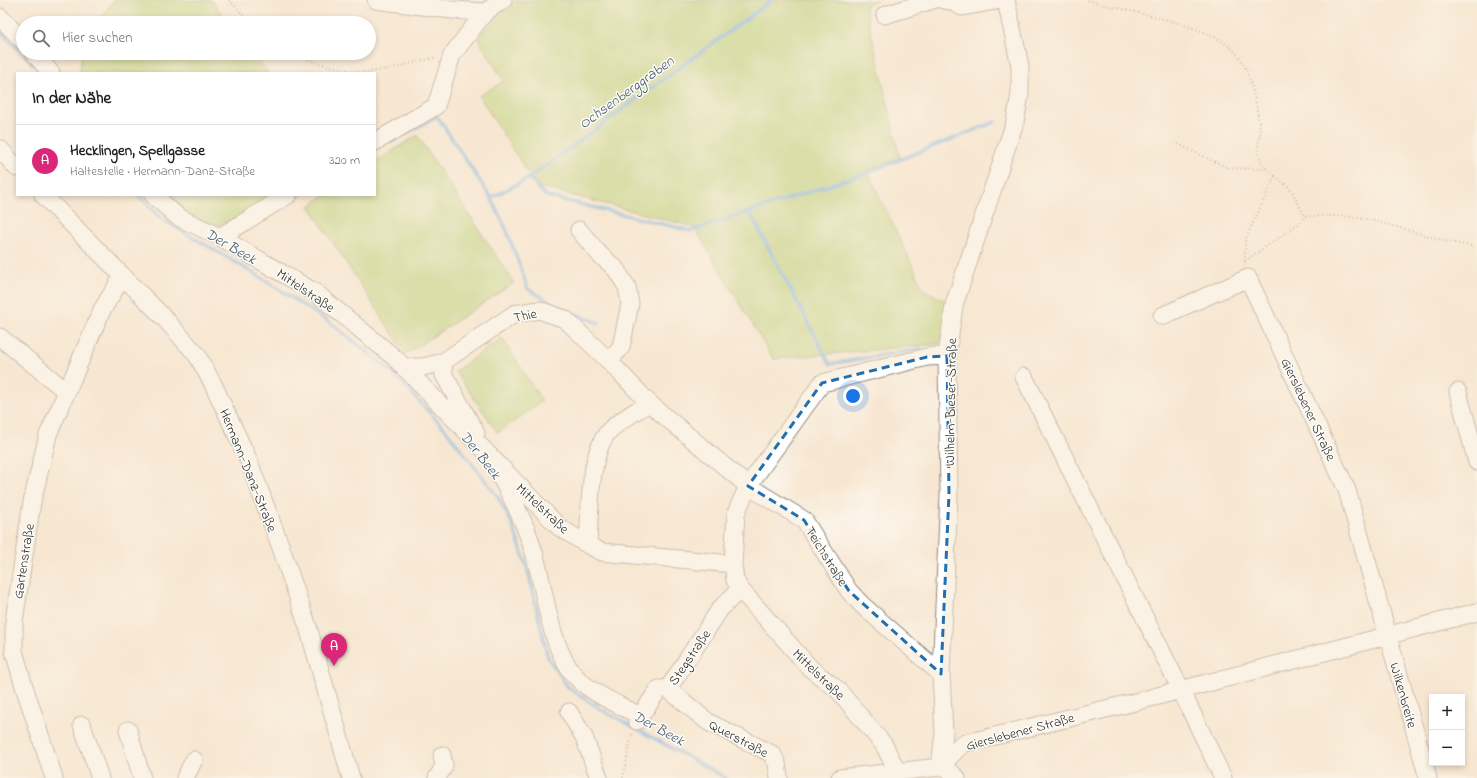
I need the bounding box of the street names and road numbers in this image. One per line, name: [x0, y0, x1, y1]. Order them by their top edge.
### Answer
street label: Mittelstraße: [272, 264, 339, 319]
street label: Thie: [512, 304, 540, 329]
street label: Wilhelm-Bieser-Straße: [940, 337, 963, 466]
street label: Gierslebener Straße: [1275, 355, 1341, 465]
street label: Hermann-Danz-Straße: [213, 406, 282, 536]
street label: Mittelstraße: [511, 479, 574, 540]
street label: Gartenstraße: [8, 521, 41, 600]
street label: Teichstraße: [799, 523, 853, 591]
street label: Stegstraße: [664, 625, 718, 691]
street label: Mittelstraße: [787, 644, 850, 706]
street label: Wilkenbreite: [1383, 660, 1422, 731]
street label: Gierslebener Straße: [964, 708, 1078, 757]
street label: Querstraße: [705, 715, 773, 764]

